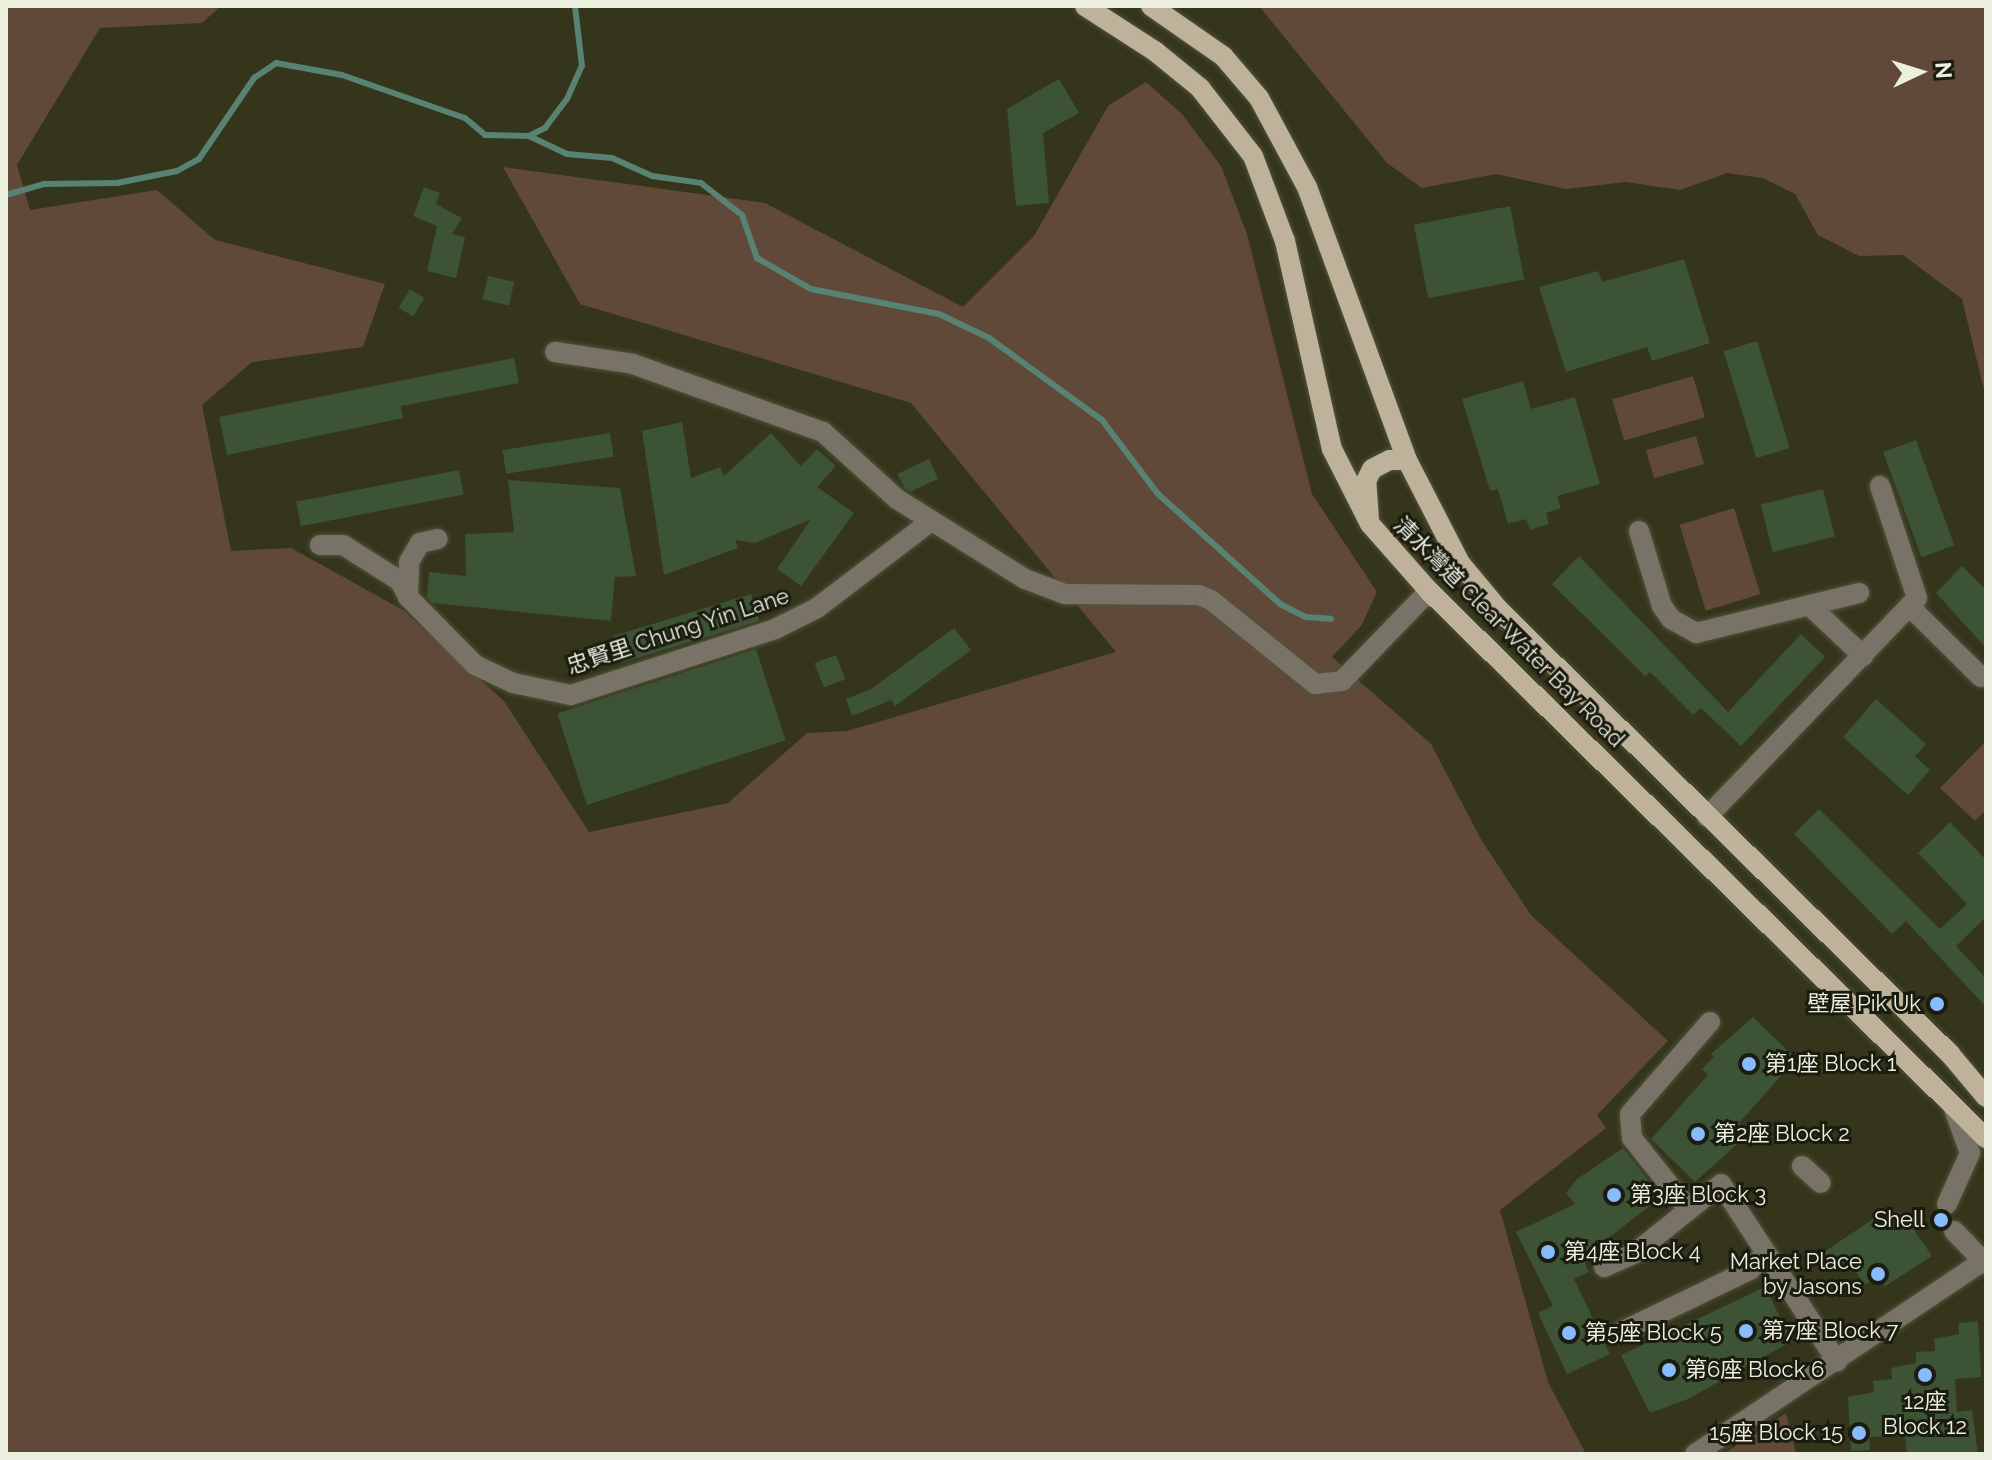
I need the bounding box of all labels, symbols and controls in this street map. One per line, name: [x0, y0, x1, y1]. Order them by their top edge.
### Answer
north arrow: [1880, 32, 1960, 112]
text: N: [1930, 61, 1957, 80]
street label: 清水灣道 Clear Water Bay Road: [1388, 511, 1630, 753]
street label: 忠賢里 Chung Yin Lane: [563, 582, 793, 680]
place label: 壁屋 Pik Uk: [1807, 991, 1921, 1017]
marker: 壁屋 Pik Uk: [1928, 995, 1946, 1013]
place label: 第1座 Block 1: [1765, 1051, 1897, 1077]
marker: 第1座 Block 1: [1740, 1055, 1758, 1073]
place label: 第2座 Block 2: [1714, 1121, 1850, 1147]
marker: 第2座 Block 2: [1689, 1125, 1707, 1143]
place label: 第3座 Block 3: [1630, 1182, 1766, 1208]
marker: 第3座 Block 3: [1605, 1186, 1623, 1204]
place label: Shell: [1874, 1207, 1925, 1233]
marker: Shell: [1932, 1211, 1950, 1229]
place label: 第4座 Block 4: [1564, 1239, 1701, 1265]
marker: 第4座 Block 4: [1539, 1243, 1557, 1261]
place label: Market Place by Jasons: [1730, 1248, 1862, 1300]
marker: Market Place by Jasons: [1869, 1265, 1887, 1283]
place label: 第7座 Block 7: [1762, 1318, 1898, 1344]
place label: 第5座 Block 5: [1585, 1320, 1722, 1346]
marker: 第7座 Block 7: [1737, 1322, 1755, 1340]
marker: 第5座 Block 5: [1560, 1324, 1578, 1342]
place label: 第6座 Block 6: [1685, 1357, 1824, 1383]
marker: 第6座 Block 6: [1660, 1361, 1678, 1379]
marker: 12座 Block 12: [1916, 1366, 1934, 1384]
place label: 12座 Block 12: [1883, 1388, 1967, 1440]
place label: 15座 Block 15: [1710, 1420, 1843, 1446]
marker: 15座 Block 15: [1850, 1424, 1868, 1442]

